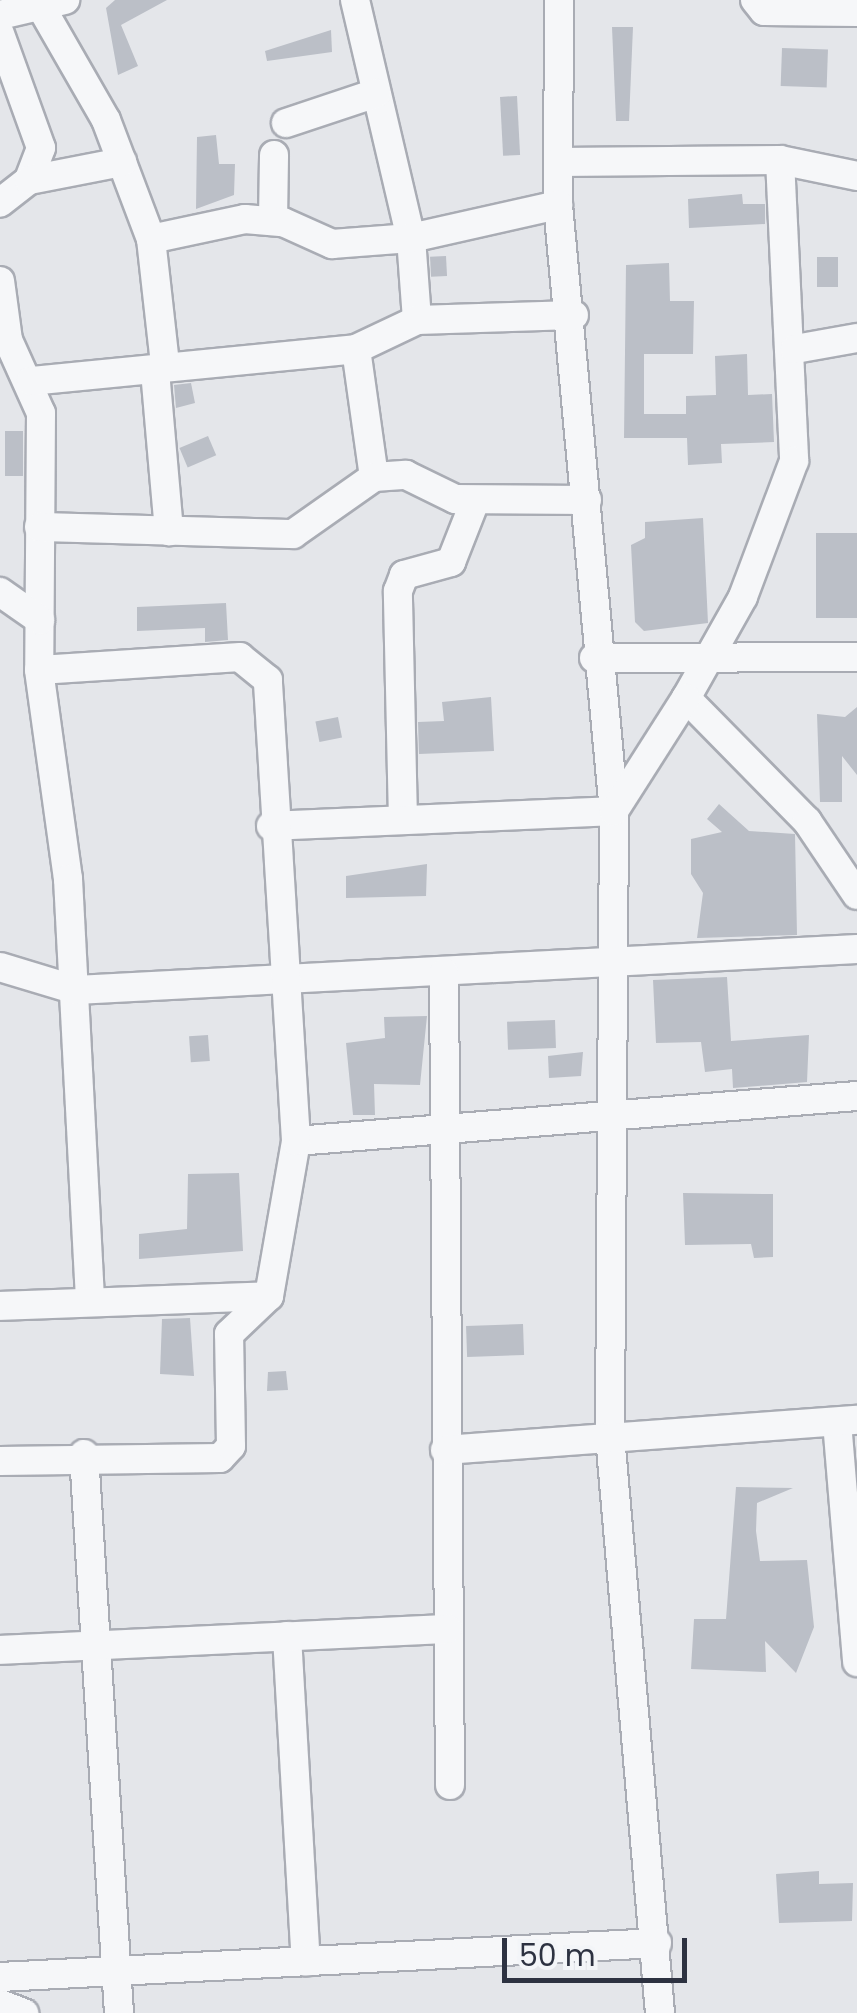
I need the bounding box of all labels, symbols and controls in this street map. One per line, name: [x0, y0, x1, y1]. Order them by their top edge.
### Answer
scale bar: [507, 1918, 692, 1980]
text: 50 m: [519, 1934, 596, 1977]

